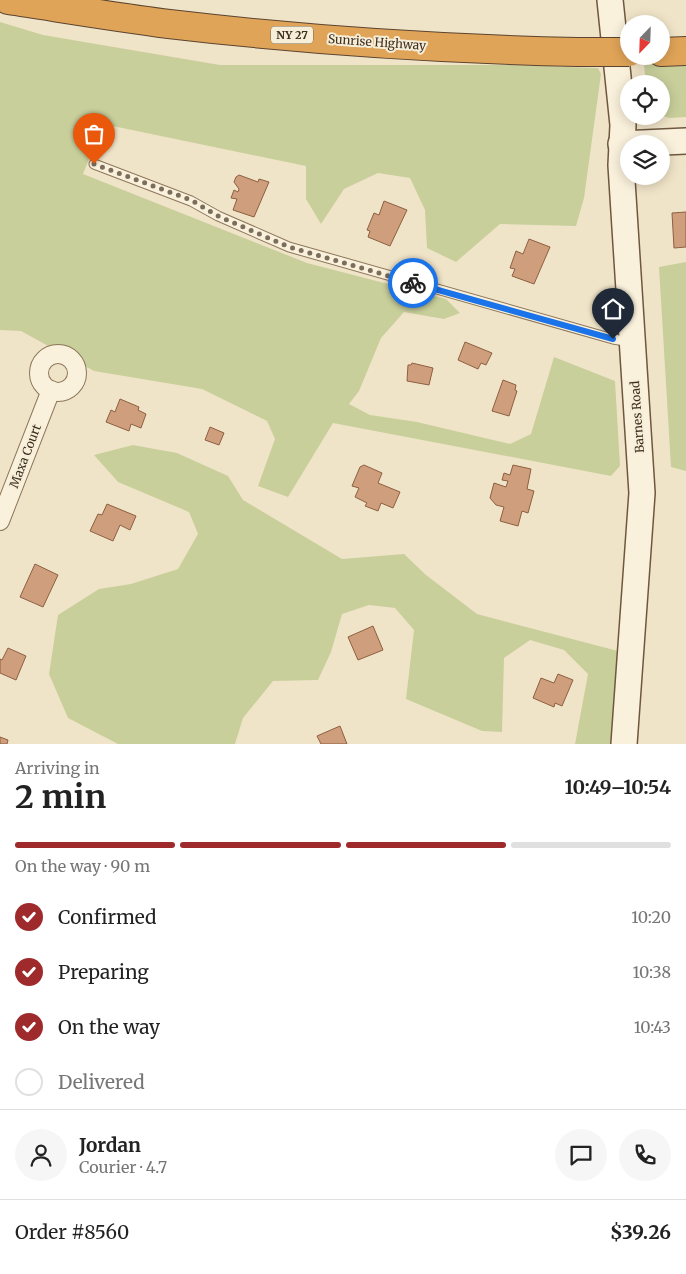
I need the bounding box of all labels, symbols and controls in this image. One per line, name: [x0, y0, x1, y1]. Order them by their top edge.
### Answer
north arrow: [620, 15, 670, 65]
map controls: [620, 15, 670, 185]
road number: NY 27: [271, 26, 313, 44]
street label: Sunrise Highway: [328, 31, 427, 53]
button: locate: [620, 75, 670, 125]
pin: [73, 113, 115, 164]
icon: bag: [80, 120, 108, 148]
button: layers: [620, 135, 670, 185]
courier: [388, 258, 438, 308]
icon: bike: [399, 269, 427, 297]
pin: [592, 288, 634, 339]
icon: home: [599, 295, 627, 323]
street label: Barnes Road: [627, 380, 647, 454]
street label: Maxa Court: [6, 422, 44, 490]
text: Arriving in: [15, 758, 100, 778]
text: 10:49–10:54: [564, 775, 671, 799]
text: 2 min: [15, 777, 106, 817]
text: On the way · 90 m: [15, 856, 150, 876]
icon: check: [15, 903, 43, 931]
text: Confirmed: [58, 905, 156, 929]
text: 10:20: [631, 907, 671, 927]
icon: check: [15, 958, 43, 986]
text: Preparing: [58, 960, 149, 984]
text: 10:38: [633, 962, 671, 982]
icon: check: [15, 1013, 43, 1041]
text: On the way: [58, 1015, 160, 1039]
text: 10:43: [634, 1017, 671, 1037]
text: Delivered: [58, 1070, 145, 1094]
button: person: [15, 1129, 67, 1181]
button: chat: [555, 1129, 607, 1181]
button: phone: [619, 1129, 671, 1181]
text: Jordan: [79, 1133, 141, 1157]
text: Courier · 4.7: [79, 1157, 167, 1177]
text: Order #8560: [15, 1220, 129, 1244]
text: $39.26: [610, 1220, 671, 1244]

